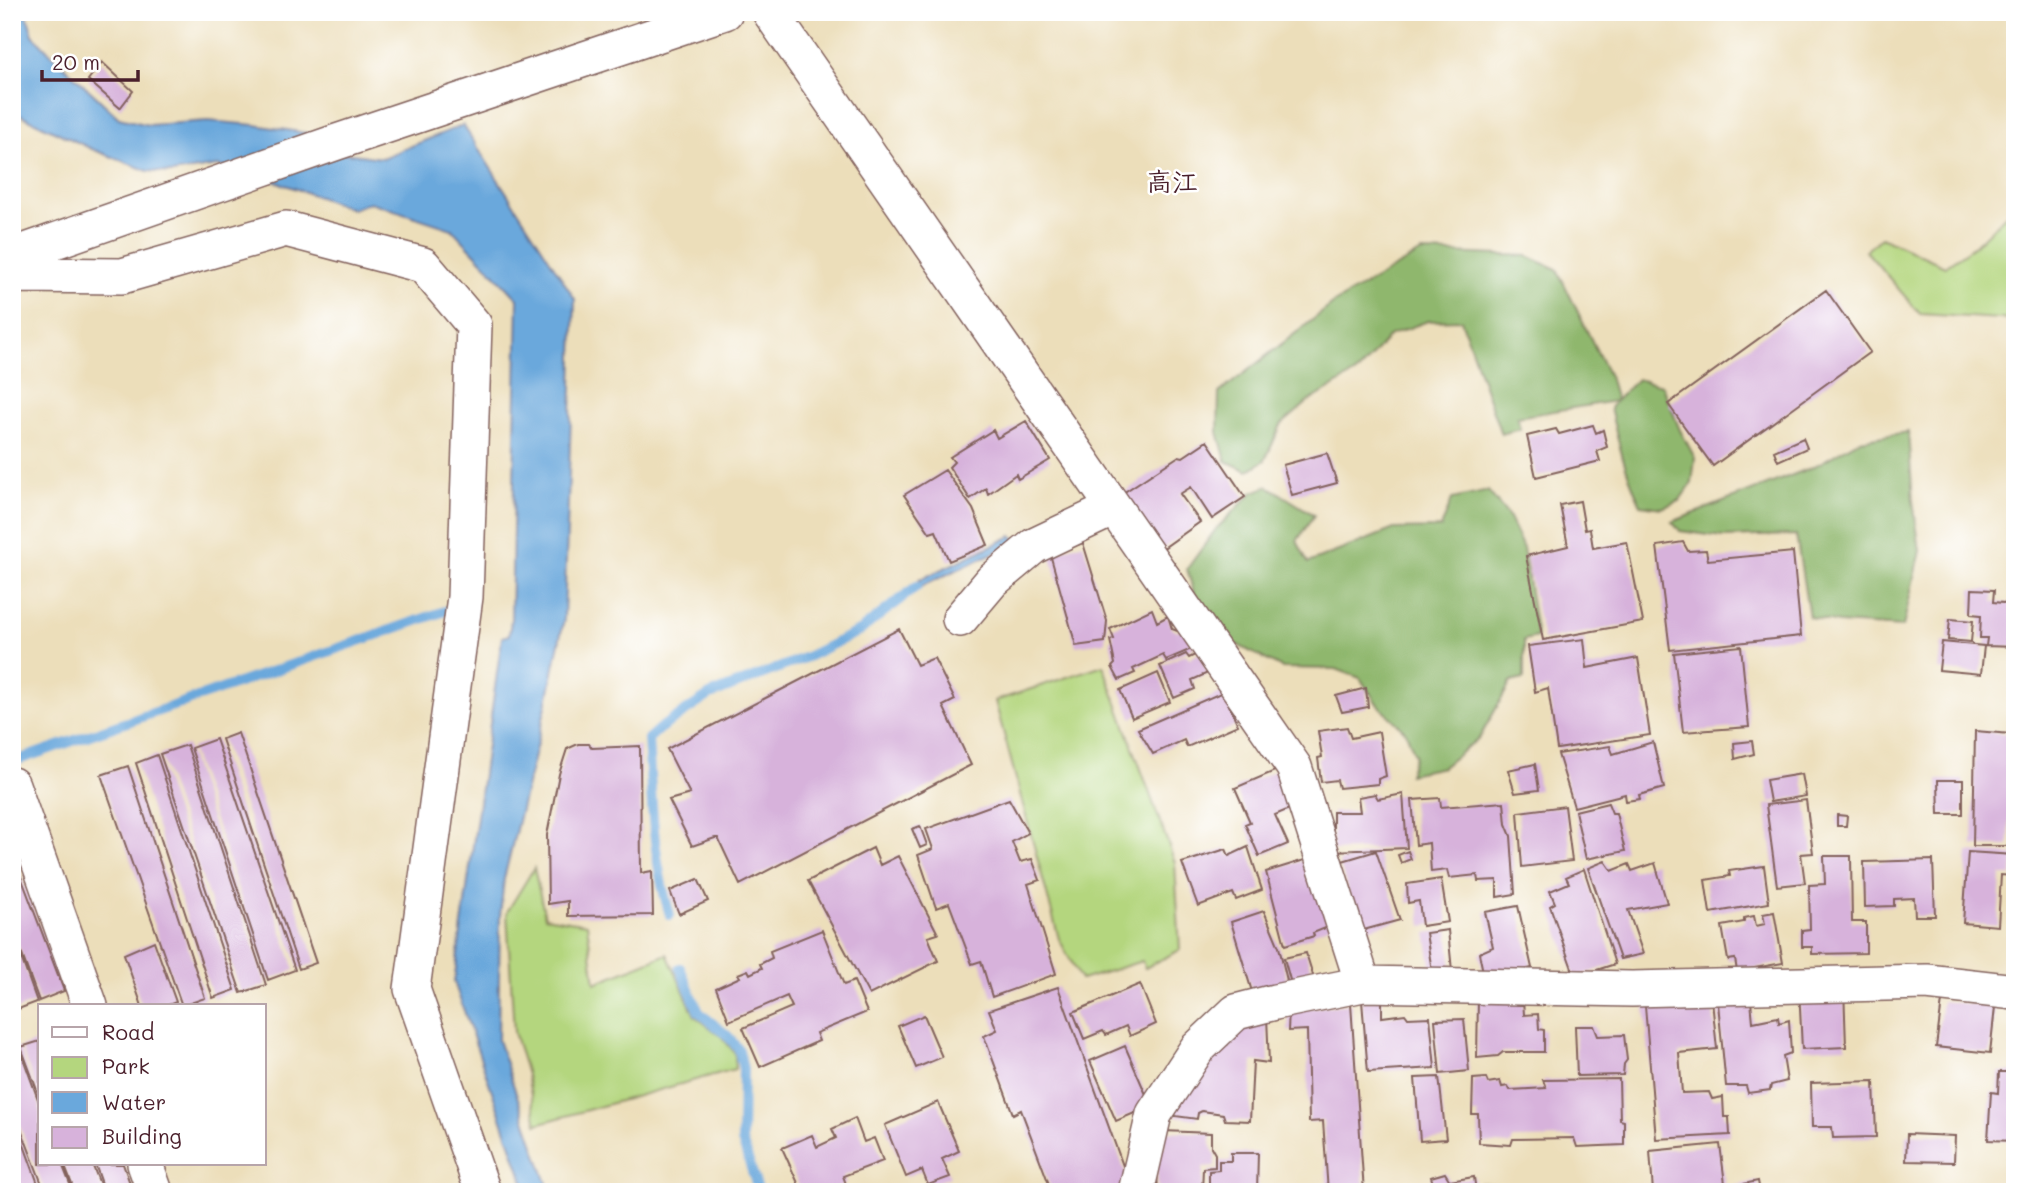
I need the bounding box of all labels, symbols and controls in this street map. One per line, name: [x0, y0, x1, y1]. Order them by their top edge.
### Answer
scale bar: [42, 38, 138, 82]
text: 20 m: [52, 48, 100, 75]
district label: 高江: [1146, 164, 1198, 198]
legend: [38, 1004, 266, 1166]
text: Road: [102, 1018, 154, 1045]
text: Park: [102, 1052, 150, 1079]
text: Water: [102, 1088, 166, 1115]
text: Building: [102, 1122, 182, 1149]

